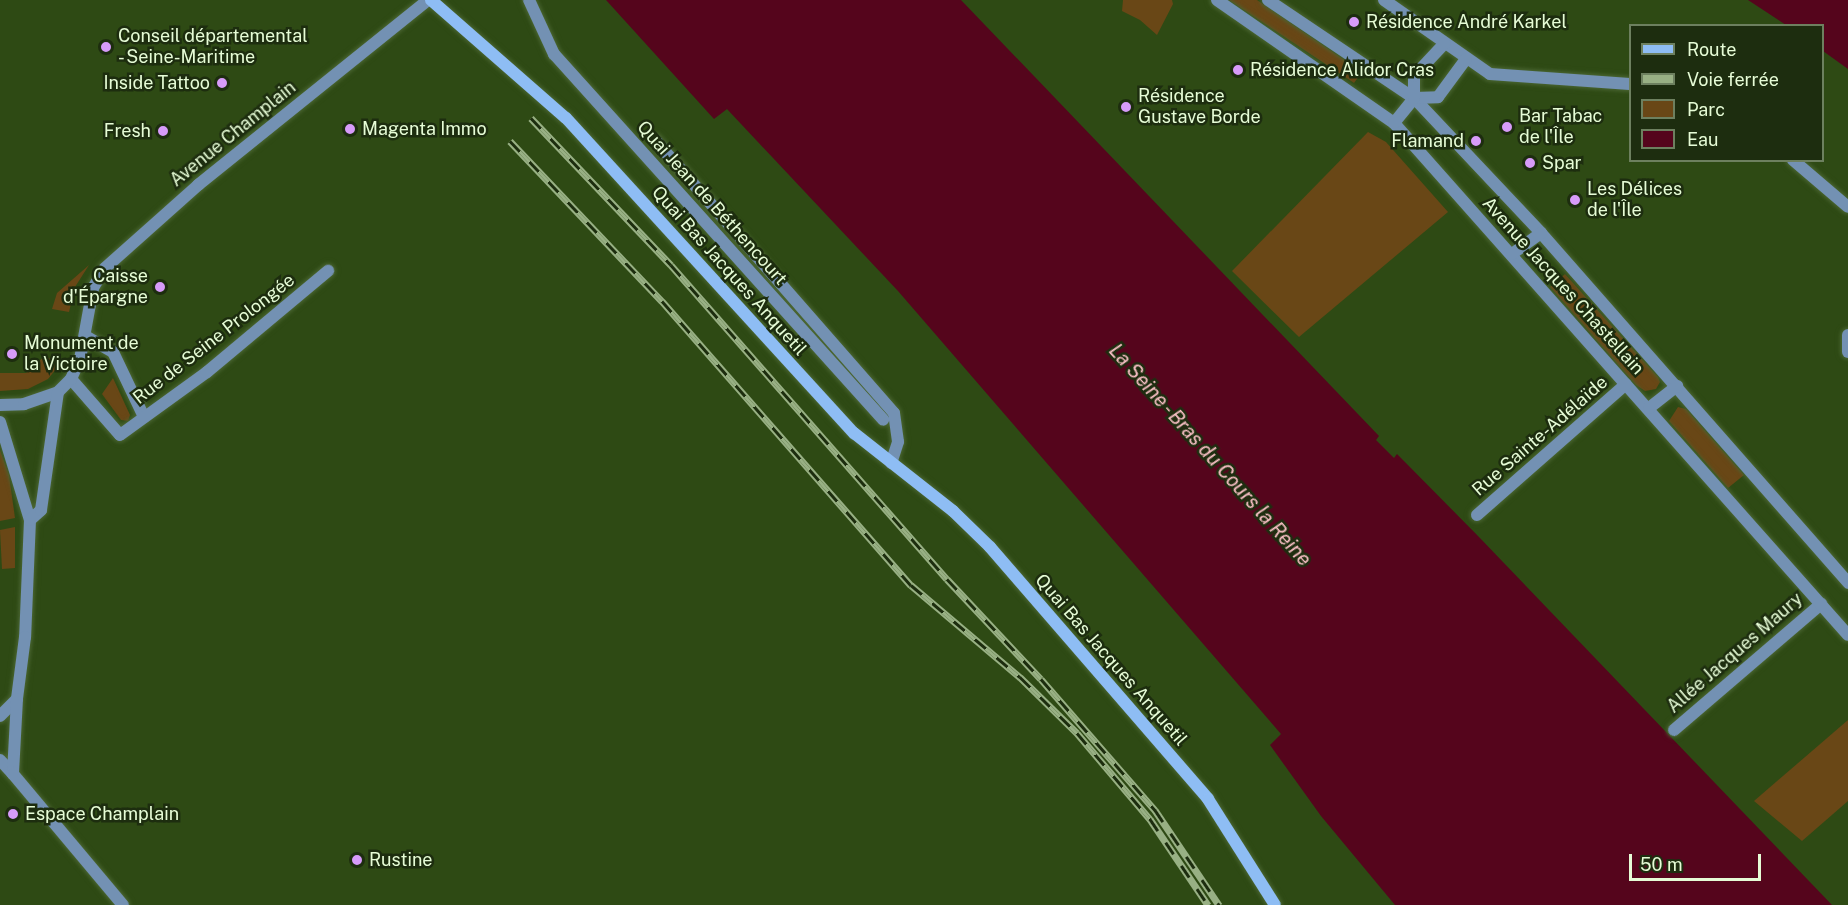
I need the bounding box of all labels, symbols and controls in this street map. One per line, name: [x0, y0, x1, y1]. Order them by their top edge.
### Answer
place label: Résidence André Karkel: [1366, 11, 1567, 33]
marker: Résidence André Karkel: [1347, 15, 1361, 29]
legend: [1629, 24, 1824, 162]
place label: Conseil départemental - Seine-Maritime: [118, 26, 308, 68]
text: Route: [1687, 39, 1736, 60]
marker: Conseil départemental - Seine-Maritime: [99, 40, 113, 54]
place label: Résidence Alidor Cras: [1250, 59, 1434, 81]
marker: Résidence Alidor Cras: [1231, 63, 1245, 77]
text: Voie ferrée: [1687, 69, 1779, 90]
place label: Inside Tattoo: [103, 72, 210, 94]
marker: Inside Tattoo: [215, 76, 229, 90]
street label: Avenue Champlain: [166, 77, 300, 191]
place label: Résidence Gustave Borde: [1138, 86, 1261, 128]
text: Parc: [1687, 99, 1725, 120]
marker: Résidence Gustave Borde: [1119, 100, 1133, 114]
place label: Bar Tabac de l'Île: [1519, 106, 1602, 148]
street label: Quai Jean de Béthencourt: [632, 116, 792, 290]
place label: Magenta Immo: [362, 118, 487, 140]
place label: Fresh: [104, 120, 151, 142]
marker: Bar Tabac de l'Île: [1500, 120, 1514, 134]
marker: Magenta Immo: [343, 122, 357, 136]
marker: Fresh: [156, 124, 170, 138]
text: Eau: [1687, 129, 1718, 150]
place label: Flamand: [1391, 130, 1464, 152]
marker: Flamand: [1469, 134, 1483, 148]
place label: Spar: [1542, 152, 1582, 174]
marker: Spar: [1523, 156, 1537, 170]
place label: Les Délices de l'Île: [1587, 179, 1682, 222]
street label: Quai Bas Jacques Anquetil: [647, 182, 811, 360]
street label: Avenue Jacques Chastellain: [1477, 193, 1649, 379]
marker: Les Délices de l'Île: [1568, 193, 1582, 207]
place label: Caisse d'Épargne: [63, 266, 148, 308]
street label: Rue de Seine Prolongée: [129, 269, 299, 409]
marker: Caisse d'Épargne: [153, 280, 167, 294]
place label: Monument de la Victoire: [24, 333, 139, 376]
water label: La Seine - Bras du Cours la Reine: [1102, 337, 1318, 573]
marker: Monument de la Victoire: [5, 347, 19, 361]
street label: Rue Sainte-Adélaïde: [1468, 371, 1612, 501]
street label: Quai Bas Jacques Anquetil: [1030, 570, 1192, 750]
street label: Allée Jacques Maury: [1663, 588, 1807, 718]
place label: Espace Champlain: [25, 803, 179, 825]
marker: Espace Champlain: [6, 807, 20, 821]
scale bar: [1632, 842, 1764, 880]
place label: Rustine: [369, 849, 433, 871]
marker: Rustine: [350, 853, 364, 867]
text: 50 m: [1640, 854, 1683, 875]

